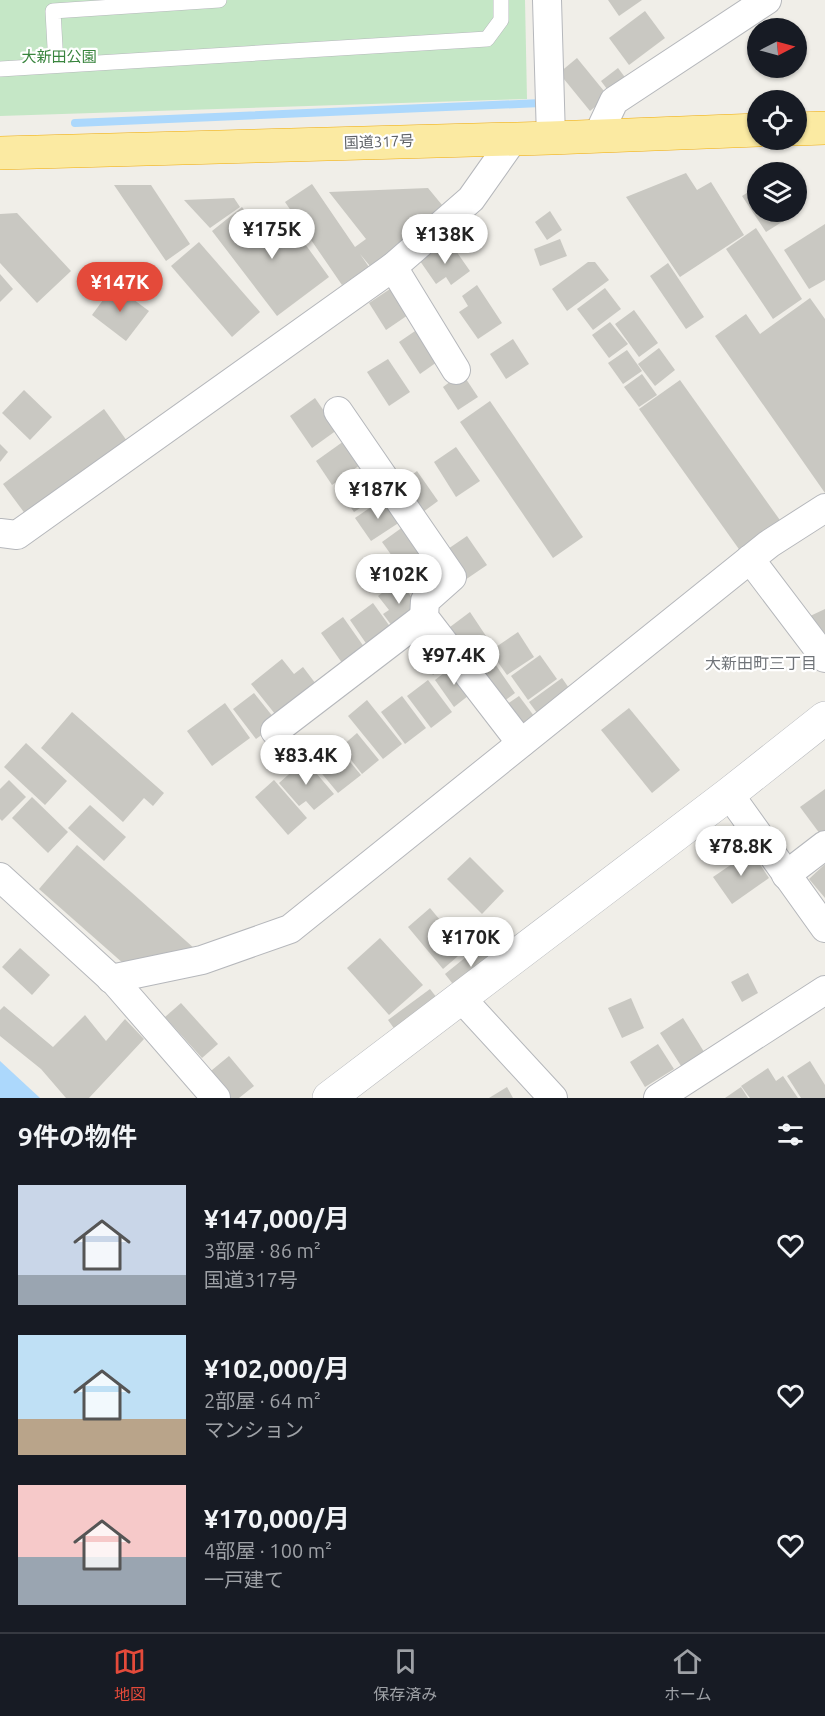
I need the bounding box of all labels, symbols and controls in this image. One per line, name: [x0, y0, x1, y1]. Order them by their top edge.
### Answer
north arrow: [747, 18, 807, 78]
map controls: [747, 18, 807, 222]
park label: 大新田公園: [21, 48, 97, 65]
button: locate: [747, 90, 807, 150]
street label: 国道317号: [344, 132, 414, 151]
button: layers: [747, 162, 807, 222]
pin: ¥175K: [230, 209, 314, 260]
pin: ¥138K: [403, 214, 487, 265]
text: ¥175K: [243, 217, 301, 240]
text: ¥138K: [416, 222, 474, 245]
pin: ¥147K: [78, 262, 162, 313]
text: ¥147K: [91, 270, 149, 293]
pin: ¥187K: [336, 469, 420, 520]
text: ¥187K: [349, 477, 407, 500]
pin: ¥102K: [357, 554, 441, 605]
text: ¥102K: [370, 562, 428, 585]
pin: ¥97.4K: [405, 635, 503, 686]
text: ¥97.4K: [422, 643, 486, 666]
district label: 大新田町三丁目: [705, 654, 817, 672]
pin: ¥83.4K: [257, 735, 355, 786]
text: ¥83.4K: [274, 743, 338, 766]
pin: ¥78.8K: [692, 826, 790, 877]
text: ¥78.8K: [709, 834, 773, 857]
pin: ¥170K: [429, 917, 513, 968]
text: ¥170K: [442, 925, 500, 948]
icon: filters: [774, 1118, 807, 1151]
text: 9件の物件: [18, 1122, 137, 1151]
text: ¥147,000/月: [204, 1204, 350, 1233]
icon: home: [66, 1209, 138, 1281]
icon: heart: [774, 1229, 807, 1262]
text: 3部屋 · 86 m²: [204, 1239, 321, 1262]
text: 国道317号: [204, 1268, 298, 1291]
text: ¥102,000/月: [204, 1354, 350, 1383]
icon: home: [66, 1359, 138, 1431]
icon: heart: [774, 1379, 807, 1412]
text: 2部屋 · 64 m²: [204, 1389, 321, 1412]
text: マンション: [204, 1418, 304, 1441]
text: ¥170,000/月: [204, 1504, 350, 1533]
icon: home: [66, 1509, 138, 1581]
icon: heart: [774, 1529, 807, 1562]
text: 4部屋 · 100 m²: [204, 1539, 332, 1562]
text: 一戸建て: [204, 1568, 284, 1591]
tab: 地図: [113, 1645, 146, 1705]
tab: 保存済み: [373, 1645, 437, 1705]
tab: ホーム: [664, 1645, 712, 1705]

